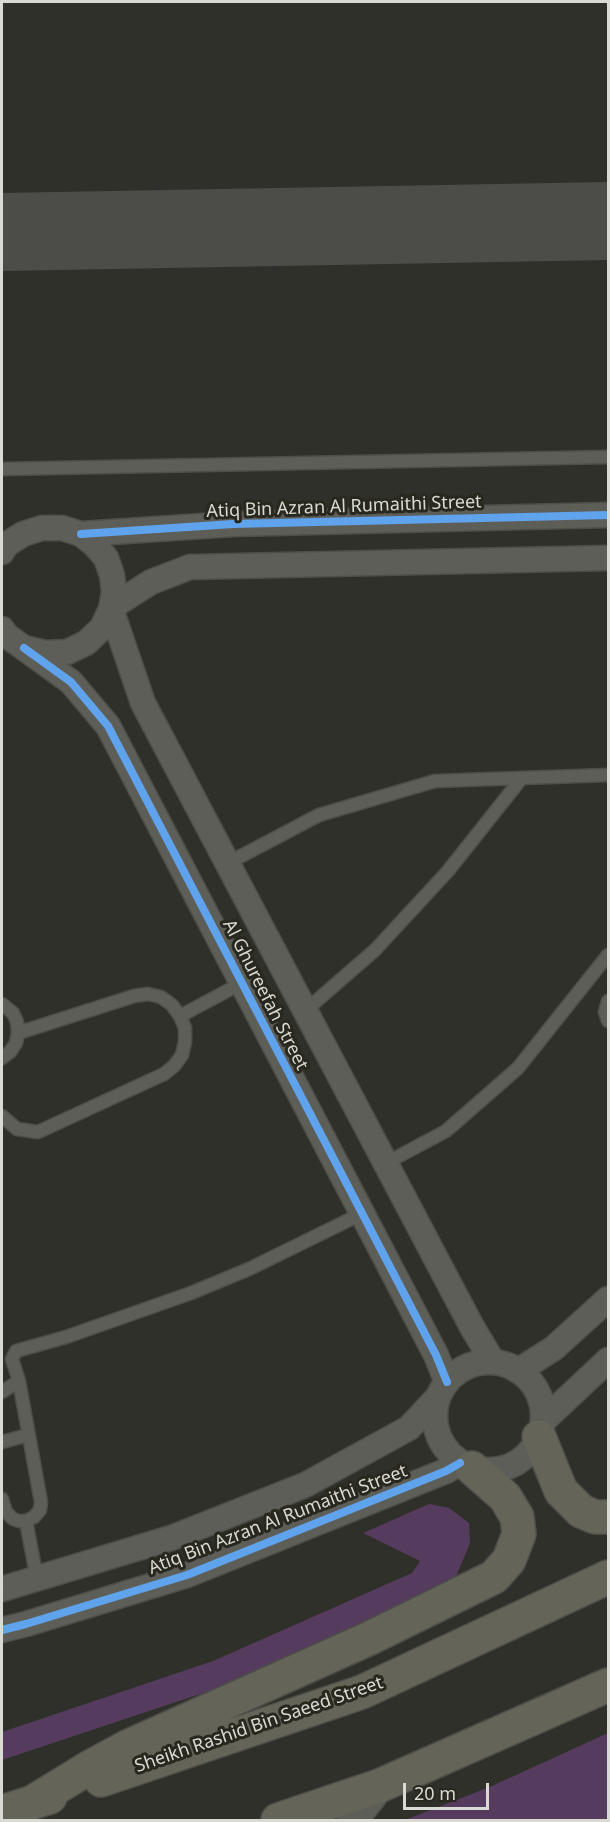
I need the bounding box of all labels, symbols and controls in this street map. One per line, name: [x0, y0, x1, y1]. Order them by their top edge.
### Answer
street label: Atiq Bin Azran Al Rumaithi Street: [206, 491, 482, 523]
street label: Al Ghureefah Street: [218, 916, 312, 1074]
street label: Atiq Bin Azran Al Rumaithi Street: [146, 1461, 410, 1579]
street label: Sheikh Rashid Bin Saeed Street: [132, 1672, 386, 1778]
scale bar: [406, 1771, 492, 1809]
text: 20 m: [414, 1781, 456, 1805]

